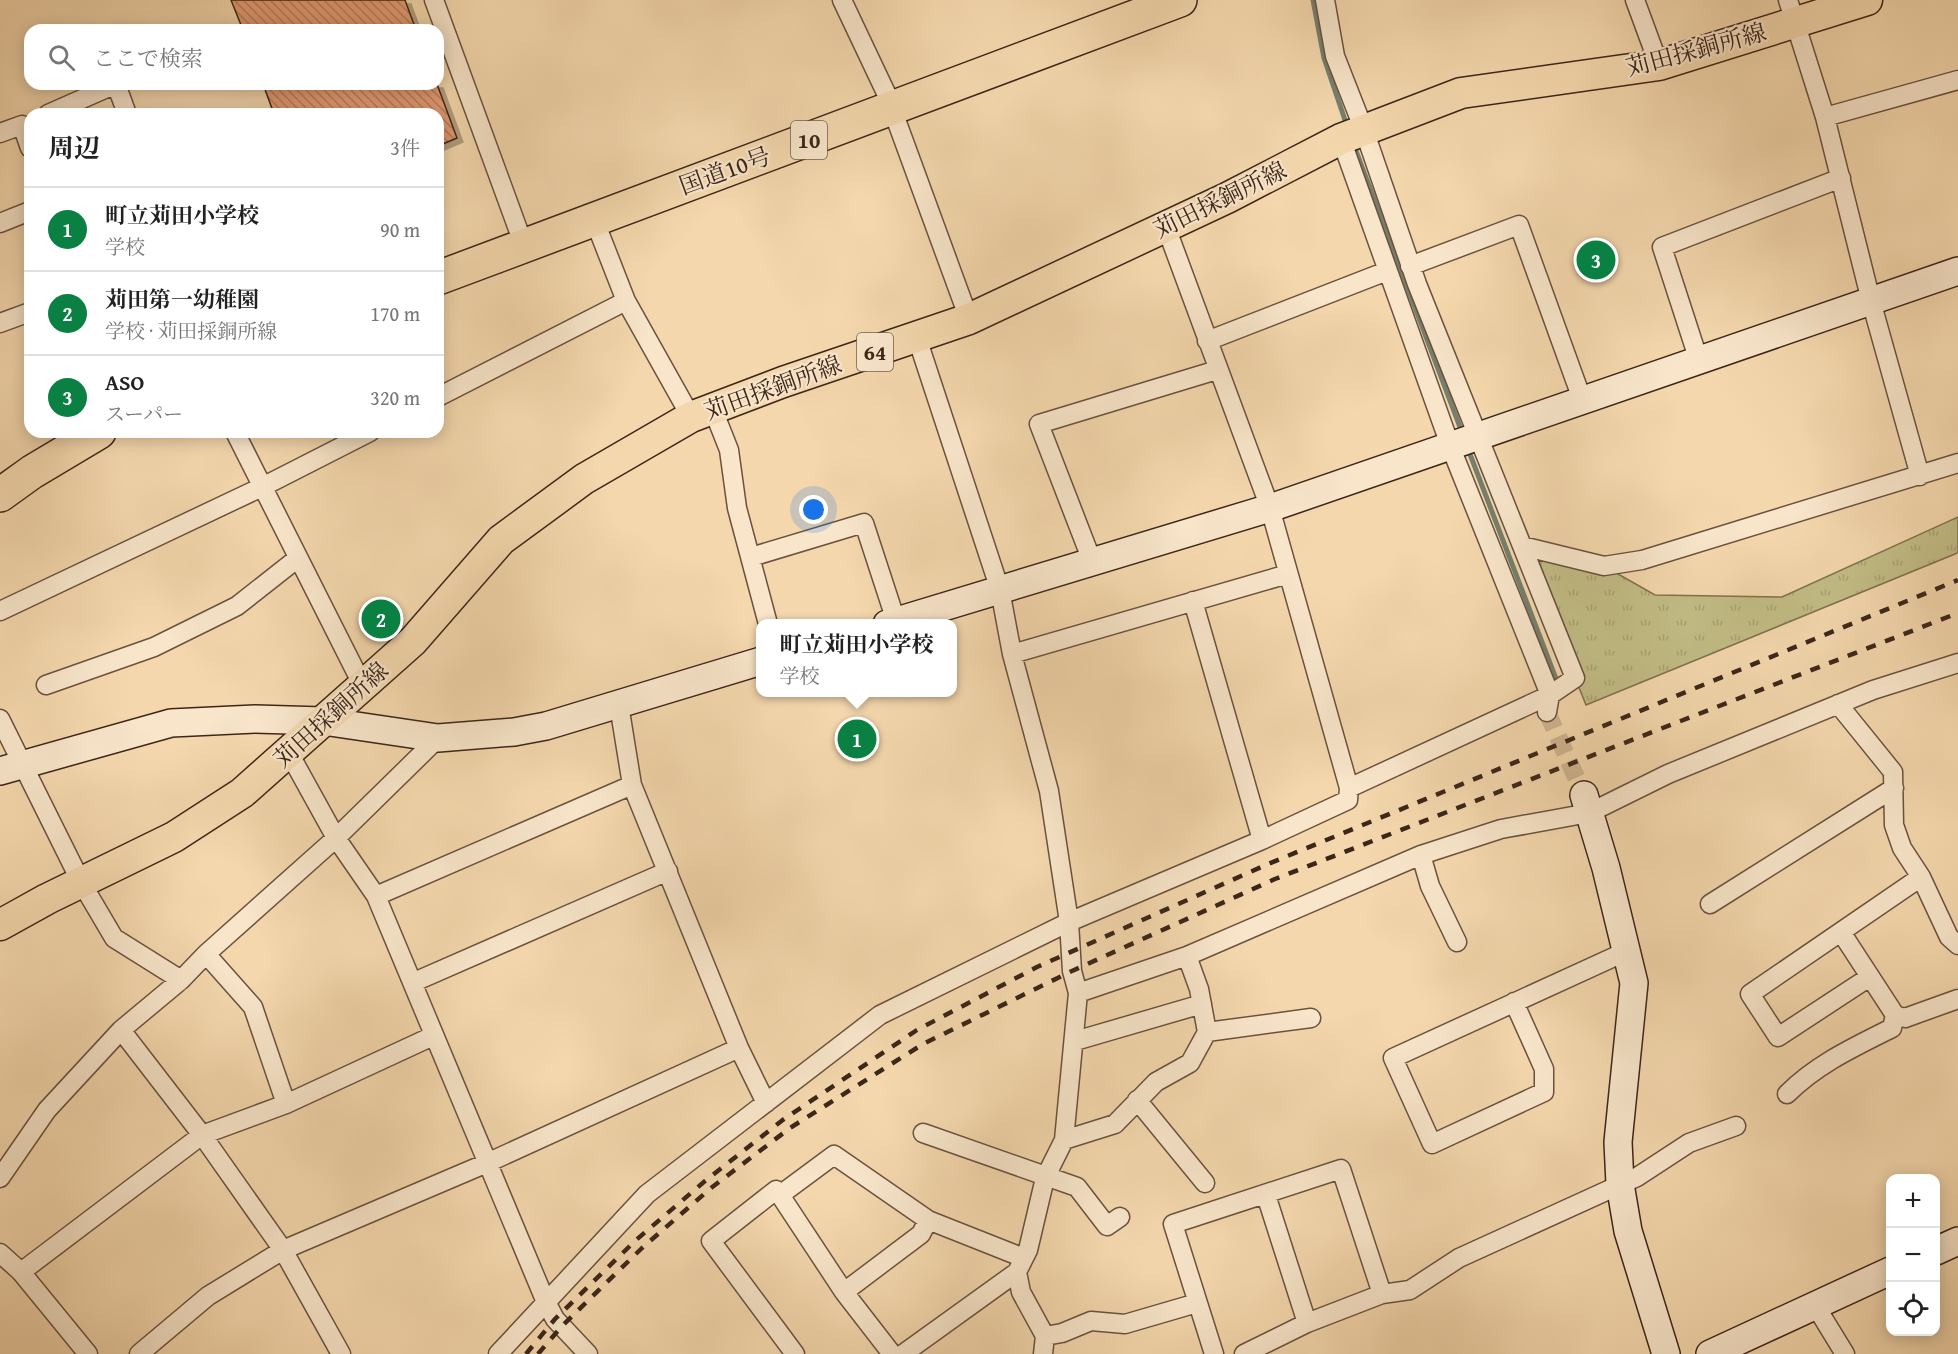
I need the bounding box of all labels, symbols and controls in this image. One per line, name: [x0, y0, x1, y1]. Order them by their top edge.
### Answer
street label: 苅田採銅所線: [1622, 14, 1770, 85]
search box: [24, 24, 444, 90]
icon: search: [45, 41, 78, 74]
text: ここで検索: [93, 42, 203, 74]
road number: 10: [791, 121, 827, 159]
text: 周辺: [48, 128, 100, 167]
text: 3件: [390, 133, 420, 162]
street label: 国道10号: [674, 138, 776, 203]
street label: 苅田採銅所線: [1147, 152, 1292, 247]
text: 町立苅田小学校: [105, 199, 259, 231]
text: 1: [62, 215, 73, 244]
text: 90 m: [380, 215, 420, 244]
text: 学校: [105, 232, 145, 261]
pin: 3: [1576, 238, 1616, 282]
text: 苅田第一幼稚園: [105, 283, 259, 315]
text: 2: [62, 299, 73, 328]
text: 170 m: [370, 299, 420, 328]
text: 学校 · 苅田採銅所線: [105, 316, 277, 345]
road number: 64: [857, 333, 893, 371]
street label: 苅田採銅所線: [699, 346, 846, 429]
text: ASO: [105, 366, 144, 398]
text: 3: [62, 383, 73, 412]
text: 320 m: [370, 383, 420, 412]
text: スーパー: [105, 399, 183, 428]
your location: [799, 495, 828, 524]
pin: 2: [362, 596, 400, 642]
popup: [756, 619, 957, 697]
text: 町立苅田小学校: [779, 628, 934, 660]
street label: 苅田採銅所線: [265, 653, 396, 776]
text: 学校: [779, 661, 819, 690]
pin: 1: [838, 716, 876, 762]
map controls: [1886, 1174, 1940, 1336]
button: +: [1886, 1174, 1940, 1228]
button: −: [1886, 1228, 1940, 1282]
button: locate: [1886, 1282, 1940, 1336]

